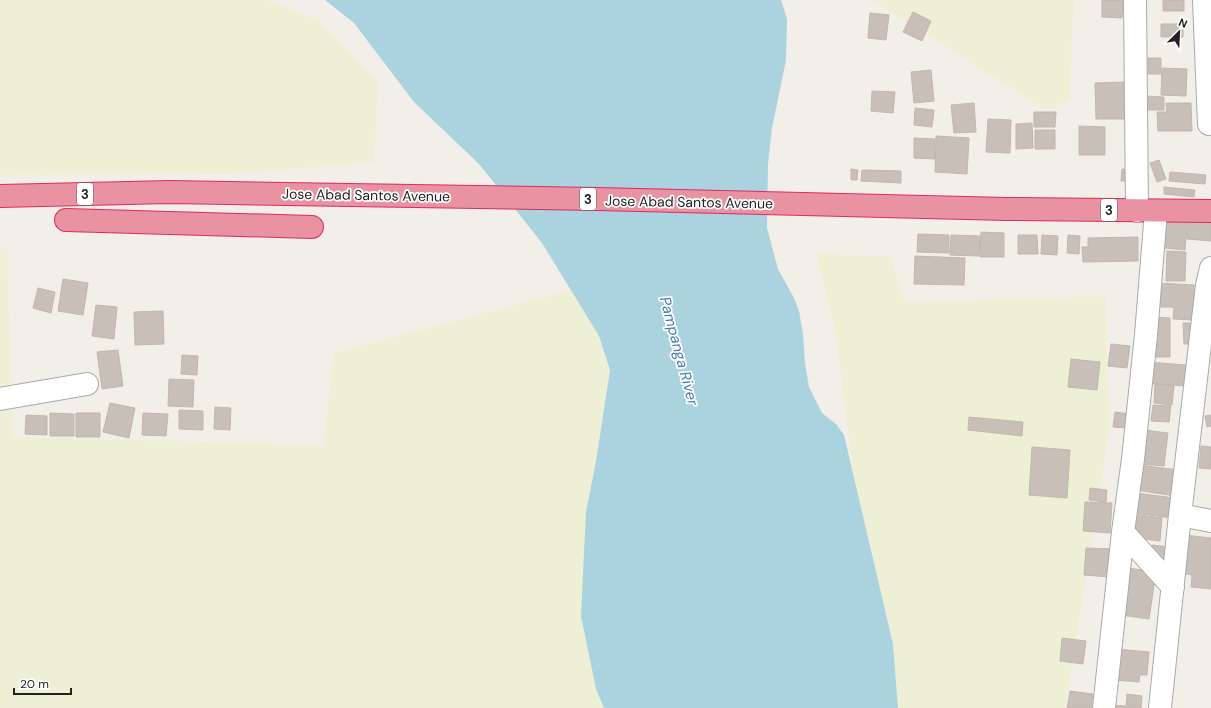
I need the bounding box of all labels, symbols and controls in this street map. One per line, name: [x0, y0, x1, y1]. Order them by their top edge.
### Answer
north arrow: [1159, 12, 1199, 52]
text: N: [1177, 15, 1190, 31]
road number: 3: [77, 183, 93, 205]
street label: Jose Abad Santos Avenue: [282, 185, 450, 205]
road number: 3: [580, 188, 596, 210]
street label: Jose Abad Santos Avenue: [605, 192, 773, 212]
road number: 3: [1101, 199, 1117, 221]
water label: Pampanga River: [655, 294, 703, 408]
scale bar: [14, 670, 71, 696]
text: 20 m: [20, 676, 49, 692]

